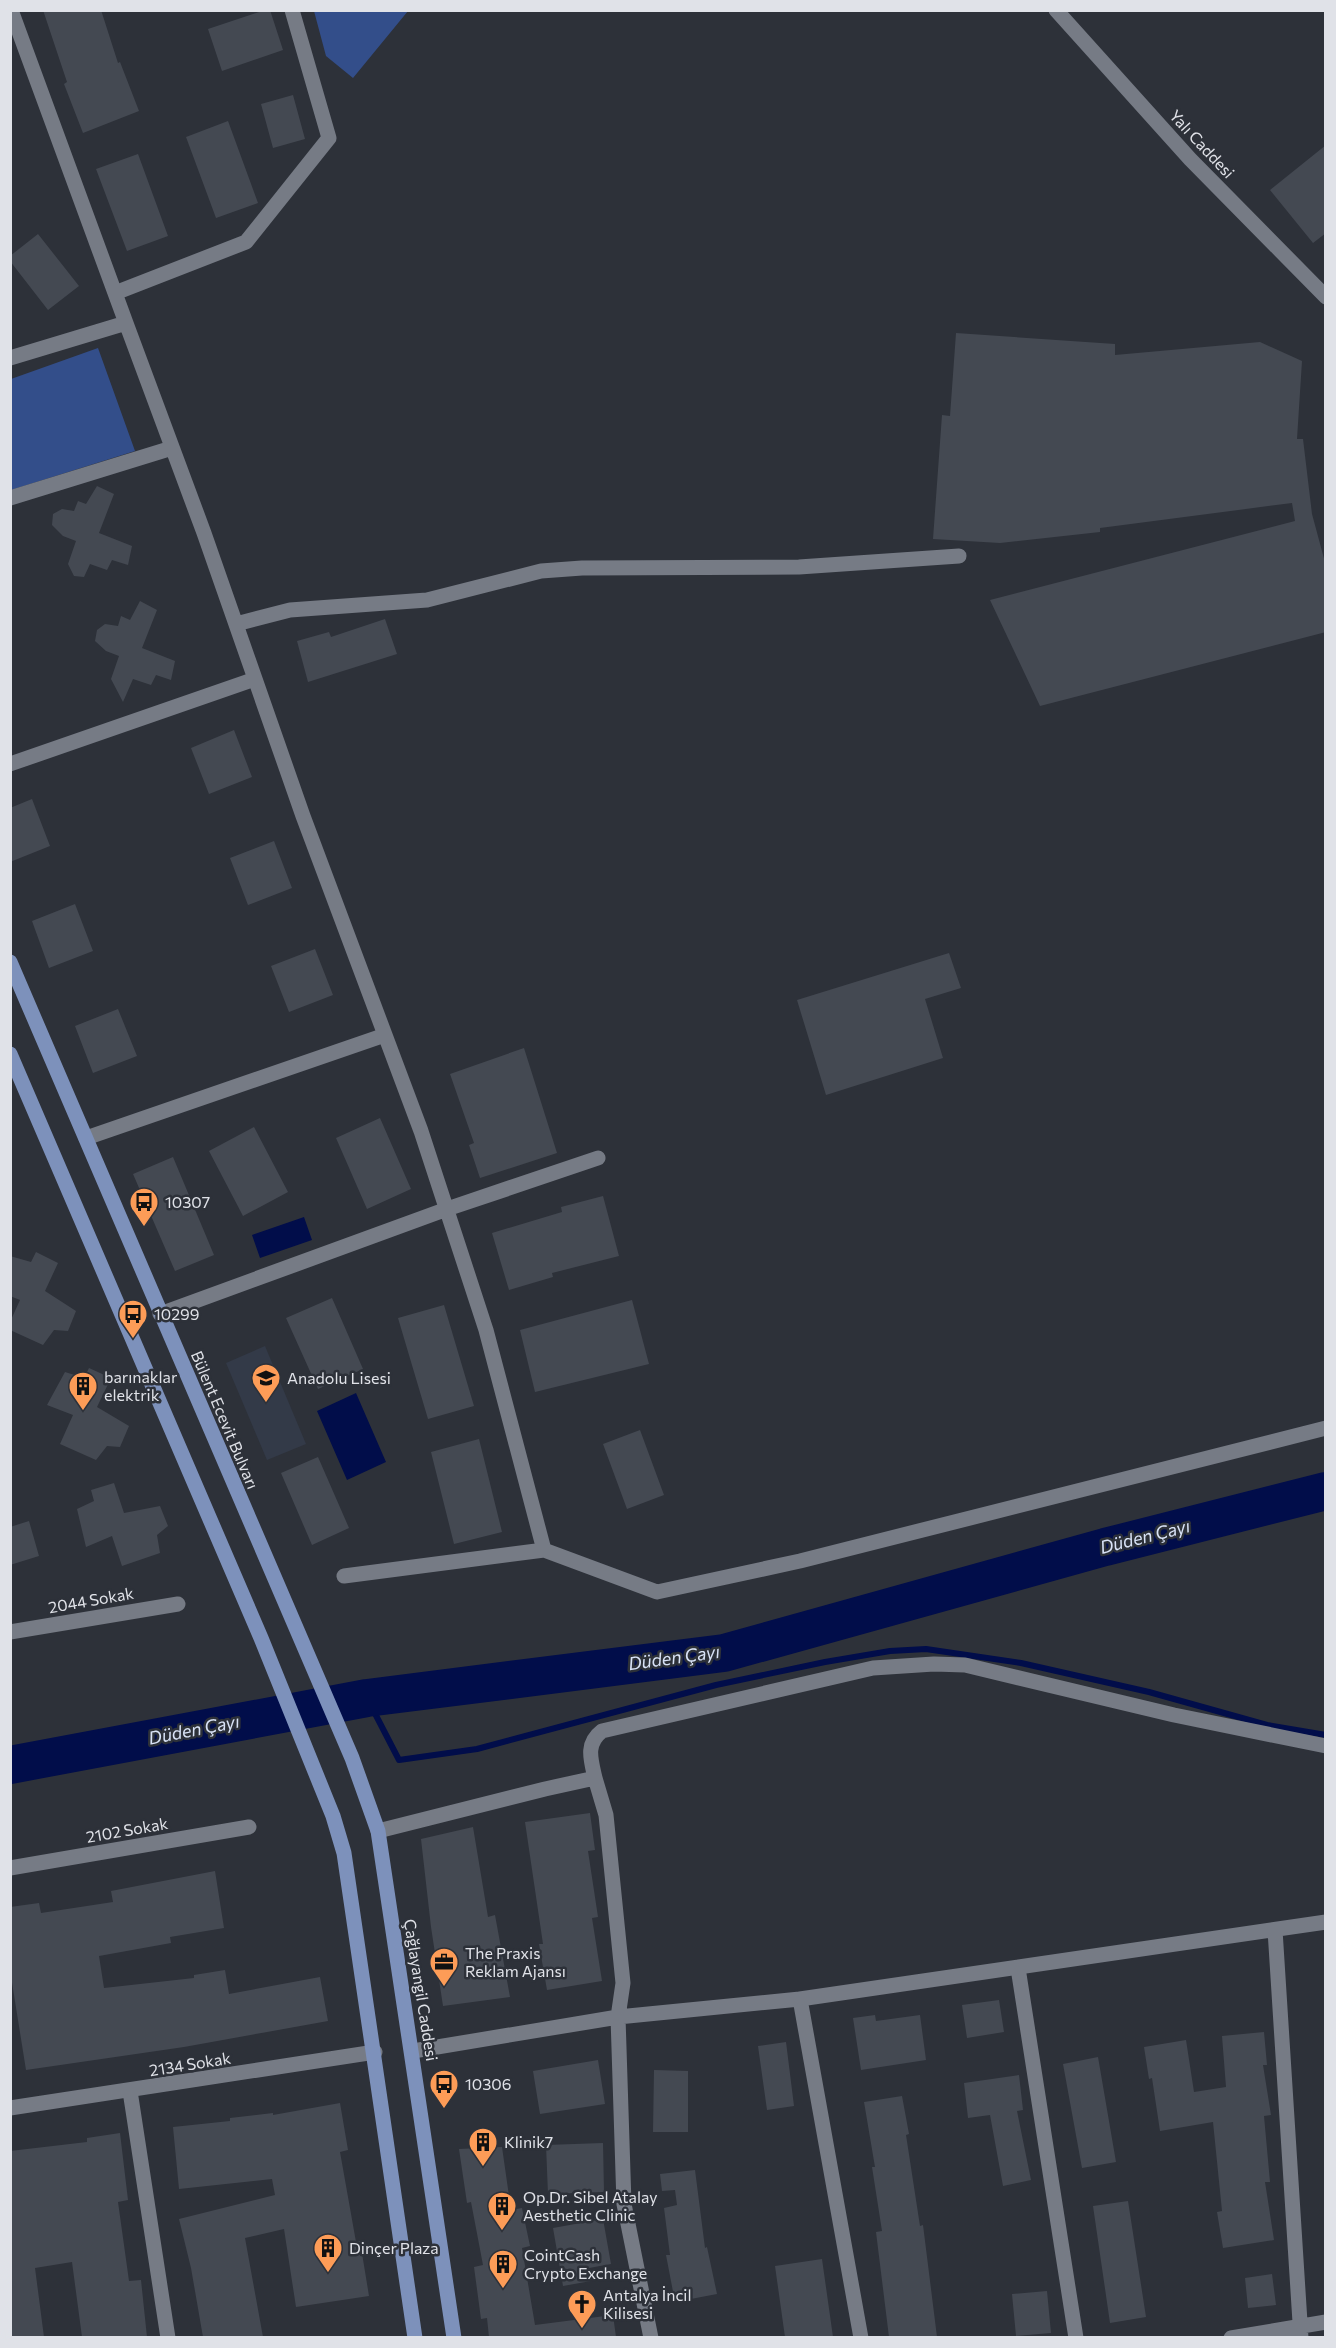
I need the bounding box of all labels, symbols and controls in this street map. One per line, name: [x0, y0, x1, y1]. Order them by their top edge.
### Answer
street label: Yalı Caddesi: [1166, 106, 1239, 182]
bus stop icon: 10307: [128, 1186, 160, 1228]
place label: 10307: [165, 1192, 210, 1211]
bus stop icon: 10299: [117, 1298, 149, 1340]
place label: 10299: [154, 1304, 200, 1323]
street label: Bülent Ecevit Bulvarı: [188, 1348, 263, 1492]
school or university icon: Anadolu Lisesi: [250, 1362, 282, 1404]
place label: barınaklar elektrik: [104, 1367, 178, 1404]
place label: Anadolu Lisesi: [287, 1368, 391, 1387]
building icon: barınaklar elektrik: [67, 1370, 99, 1412]
water label: Düden Çayı: [1097, 1514, 1193, 1558]
street label: 2044 Sokak: [47, 1583, 135, 1616]
water label: Düden Çayı: [627, 1640, 721, 1674]
water label: Düden Çayı: [146, 1709, 242, 1749]
street label: 2102 Sokak: [85, 1813, 170, 1846]
street label: Çağlayangil Caddesi: [401, 1918, 442, 2062]
place label: The Praxis Reklam Ajansı: [465, 1943, 566, 1980]
office icon: The Praxis Reklam Ajansı: [428, 1946, 460, 1988]
street label: 2134 Sokak: [148, 2048, 232, 2079]
bus stop icon: 10306: [428, 2068, 460, 2110]
place label: 10306: [465, 2074, 512, 2093]
building icon: Klinik7: [467, 2126, 499, 2168]
place label: Klinik7: [504, 2132, 553, 2151]
place label: Op.Dr. Sibel Atalay Aesthetic Clinic: [523, 2187, 658, 2224]
building icon: Op.Dr. Sibel Atalay Aesthetic Clinic: [486, 2190, 518, 2232]
building icon: Dinçer Plaza: [312, 2232, 344, 2274]
place label: Dinçer Plaza: [349, 2238, 439, 2257]
place label: CointCash Crypto Exchange: [524, 2245, 647, 2282]
building icon: CointCash Crypto Exchange: [487, 2248, 519, 2290]
place label: Antalya İncil Kilisesi: [603, 2285, 691, 2322]
church icon: Antalya İncil Kilisesi: [566, 2288, 598, 2330]

